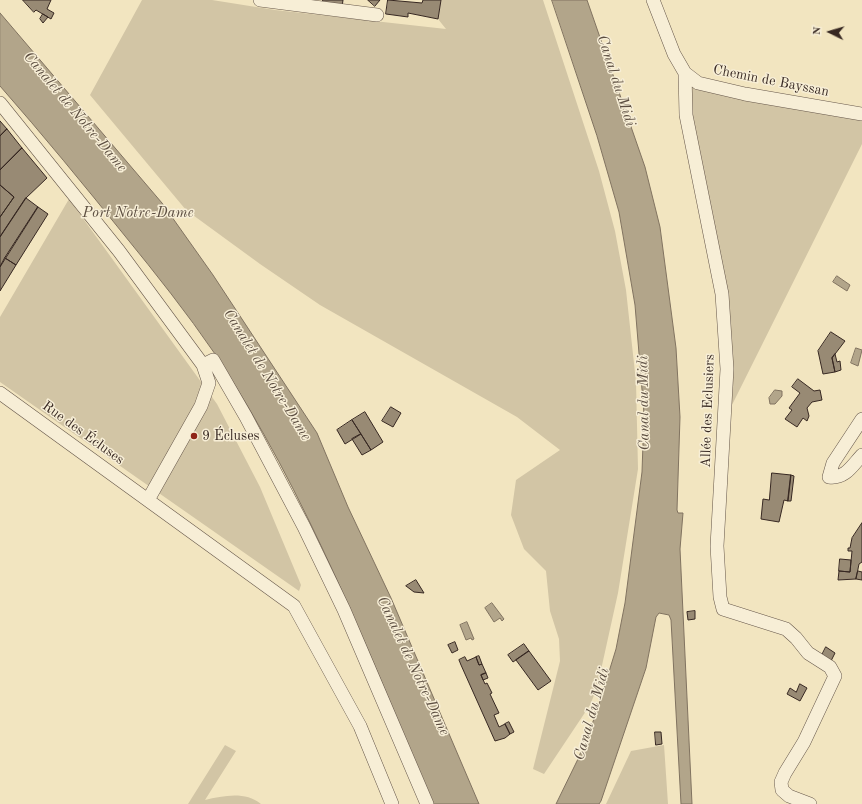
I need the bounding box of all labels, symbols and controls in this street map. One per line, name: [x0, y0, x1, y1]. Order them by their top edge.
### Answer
north arrow: [810, 12, 850, 52]
text: N: [812, 26, 823, 36]
water label: Canal du Midi: [593, 33, 639, 129]
water label: Canalet de Notre-Dame: [19, 48, 131, 176]
street label: Chemin de Bayssan: [712, 62, 830, 100]
water label: Port Notre-Dame: [82, 204, 194, 222]
water label: Canalet de Notre-Dame: [219, 306, 315, 444]
street label: Allée des Eclusiers: [698, 354, 718, 468]
water label: Canal du Midi: [634, 355, 654, 451]
street label: Rue des Écluses: [39, 398, 127, 468]
place label: 9 Écluses: [202, 428, 260, 444]
marker: 9 Écluses: [189, 431, 199, 441]
water label: Canalet de Notre-Dame: [373, 593, 453, 739]
water label: Canal du Midi: [570, 666, 614, 762]

